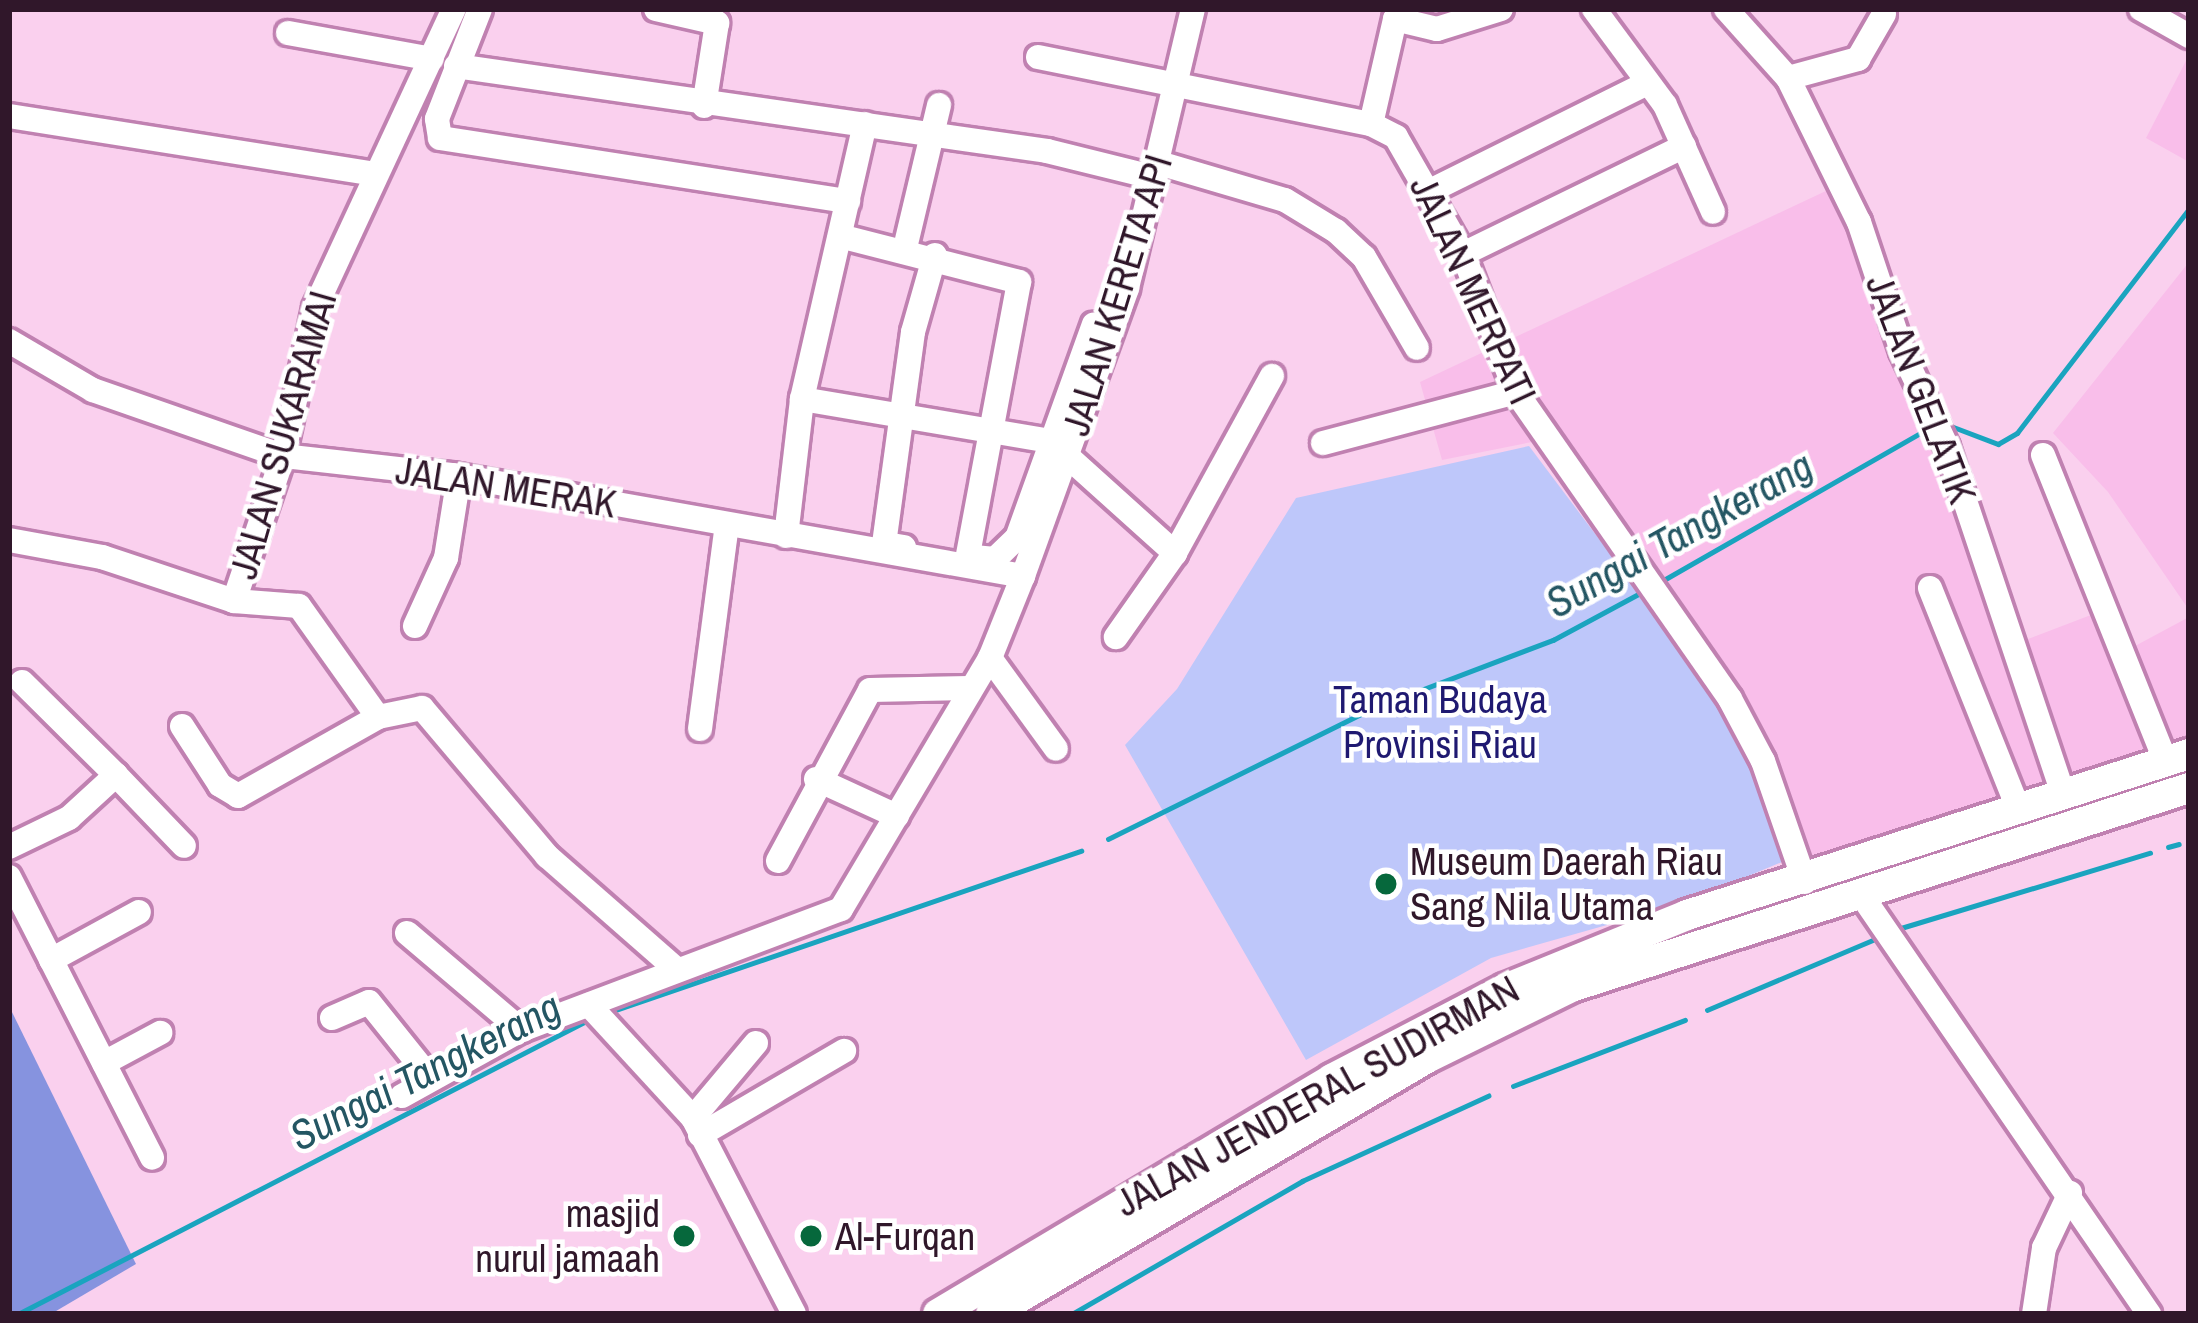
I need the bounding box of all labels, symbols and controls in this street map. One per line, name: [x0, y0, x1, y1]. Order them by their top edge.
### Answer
street label: JALAN KERETA API: [1052, 147, 1182, 443]
street label: JALAN MERPATI: [1400, 169, 1546, 411]
street label: JALAN GELATIK: [1856, 268, 1986, 510]
street label: JALAN SUKARAMAI: [220, 286, 346, 584]
water label: Sungai Tangkerang: [1537, 440, 1821, 628]
street label: JALAN MERAK: [393, 447, 619, 527]
park label: Taman Budaya Provinsi Riau: [1333, 677, 1547, 768]
place label: Museum Daerah Riau Sang Nila Utama: [1410, 839, 1723, 930]
marker: Museum Daerah Riau Sang Nila Utama: [1373, 871, 1399, 897]
street label: JALAN JENDERAL SUDIRMAN: [1107, 965, 1527, 1227]
water label: Sungai Tangkerang: [281, 981, 569, 1161]
place label: masjid nurul jamaah: [475, 1191, 660, 1282]
place label: Al-Furqan: [835, 1213, 975, 1259]
marker: masjid nurul jamaah: [671, 1223, 697, 1249]
marker: Al-Furqan: [798, 1223, 824, 1249]

